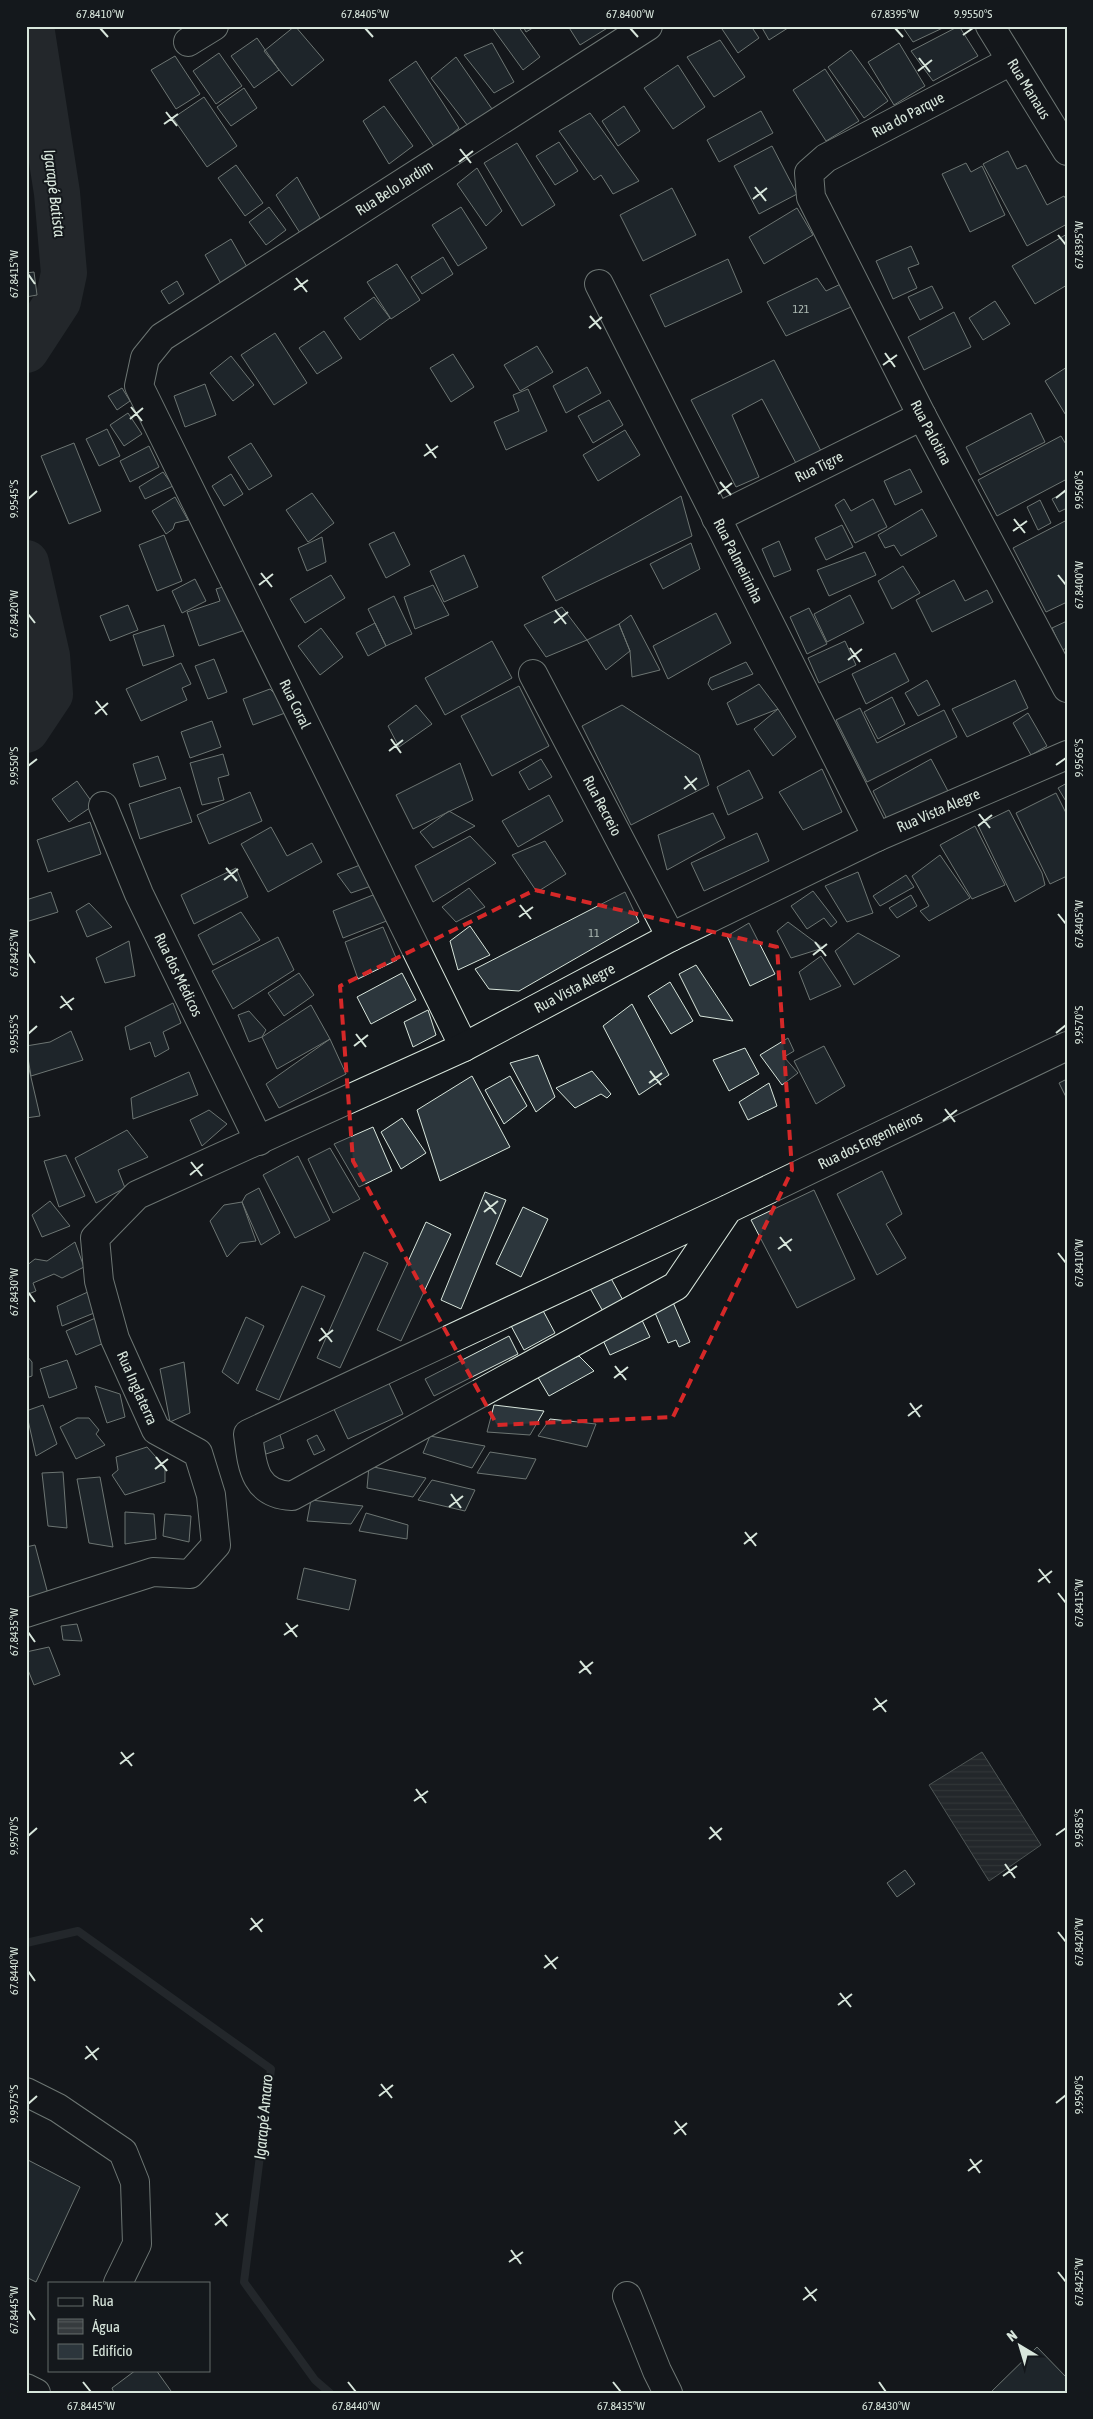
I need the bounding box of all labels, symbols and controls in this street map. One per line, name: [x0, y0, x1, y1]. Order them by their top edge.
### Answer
text: 67.8410°W: [76, 7, 124, 21]
text: 67.8405°W: [341, 7, 389, 21]
text: 67.8400°W: [606, 7, 654, 21]
text: 67.8395°W: [871, 7, 919, 21]
text: 9.9550°S: [954, 7, 992, 21]
street label: Rua Manaus: [1004, 55, 1054, 122]
street label: Rua do Parque: [869, 88, 947, 141]
water label: Igarapé Batista: [40, 148, 69, 239]
street label: Rua Belo Jardim: [352, 157, 436, 219]
text: 67.8395°W: [1072, 221, 1086, 269]
text: 67.8415°W: [7, 250, 21, 298]
house number: 121: [793, 302, 810, 316]
street label: Rua Palotina: [907, 397, 955, 468]
street label: Rua Tigre: [792, 447, 846, 486]
text: 9.9560°S: [1072, 471, 1086, 509]
text: 9.9545°S: [7, 480, 21, 518]
street label: Rua Palmeirinha: [710, 516, 767, 606]
text: 67.8400°W: [1072, 561, 1086, 609]
text: 67.8420°W: [7, 590, 21, 638]
street label: Rua Coral: [276, 676, 315, 731]
text: 9.9565°S: [1072, 739, 1086, 777]
text: 9.9550°S: [7, 747, 21, 785]
street label: Rua Recreio: [580, 773, 625, 839]
street label: Rua Vista Alegre: [894, 785, 983, 835]
text: 67.8405°W: [1072, 900, 1086, 948]
house number: 11: [588, 926, 600, 940]
text: 67.8425°W: [7, 929, 21, 977]
street label: Rua dos Médicos: [151, 930, 206, 1019]
street label: Rua Vista Alegre: [531, 959, 618, 1016]
text: 9.9570°S: [1072, 1006, 1086, 1044]
text: 9.9555°S: [7, 1015, 21, 1053]
street label: Rua dos Engenheiros: [815, 1108, 925, 1172]
text: 67.8410°W: [1072, 1239, 1086, 1287]
text: 67.8430°W: [7, 1268, 21, 1316]
street label: Rua Inglaterra: [114, 1348, 161, 1427]
text: 67.8415°W: [1072, 1579, 1086, 1627]
text: 67.8435°W: [7, 1608, 21, 1656]
text: 9.9585°S: [1072, 1809, 1086, 1847]
text: 9.9570°S: [7, 1817, 21, 1855]
text: 67.8420°W: [1072, 1918, 1086, 1966]
text: 67.8440°W: [7, 1947, 21, 1995]
water label: Igarapé Amaro: [250, 2073, 277, 2161]
text: 9.9590°S: [1072, 2076, 1086, 2114]
text: 9.9575°S: [7, 2085, 21, 2123]
text: 67.8425°W: [1072, 2258, 1086, 2306]
legend: [48, 2282, 210, 2372]
text: 67.8445°W: [7, 2286, 21, 2334]
text: Rua: [92, 2292, 114, 2309]
text: Água: [92, 2318, 120, 2335]
north arrow: [996, 2322, 1046, 2372]
text: N: [1004, 2327, 1020, 2345]
text: Edifício: [92, 2342, 133, 2359]
text: 67.8445°W: [67, 2399, 115, 2413]
text: 67.8440°W: [332, 2399, 380, 2413]
text: 67.8435°W: [597, 2399, 645, 2413]
text: 67.8430°W: [862, 2399, 910, 2413]

